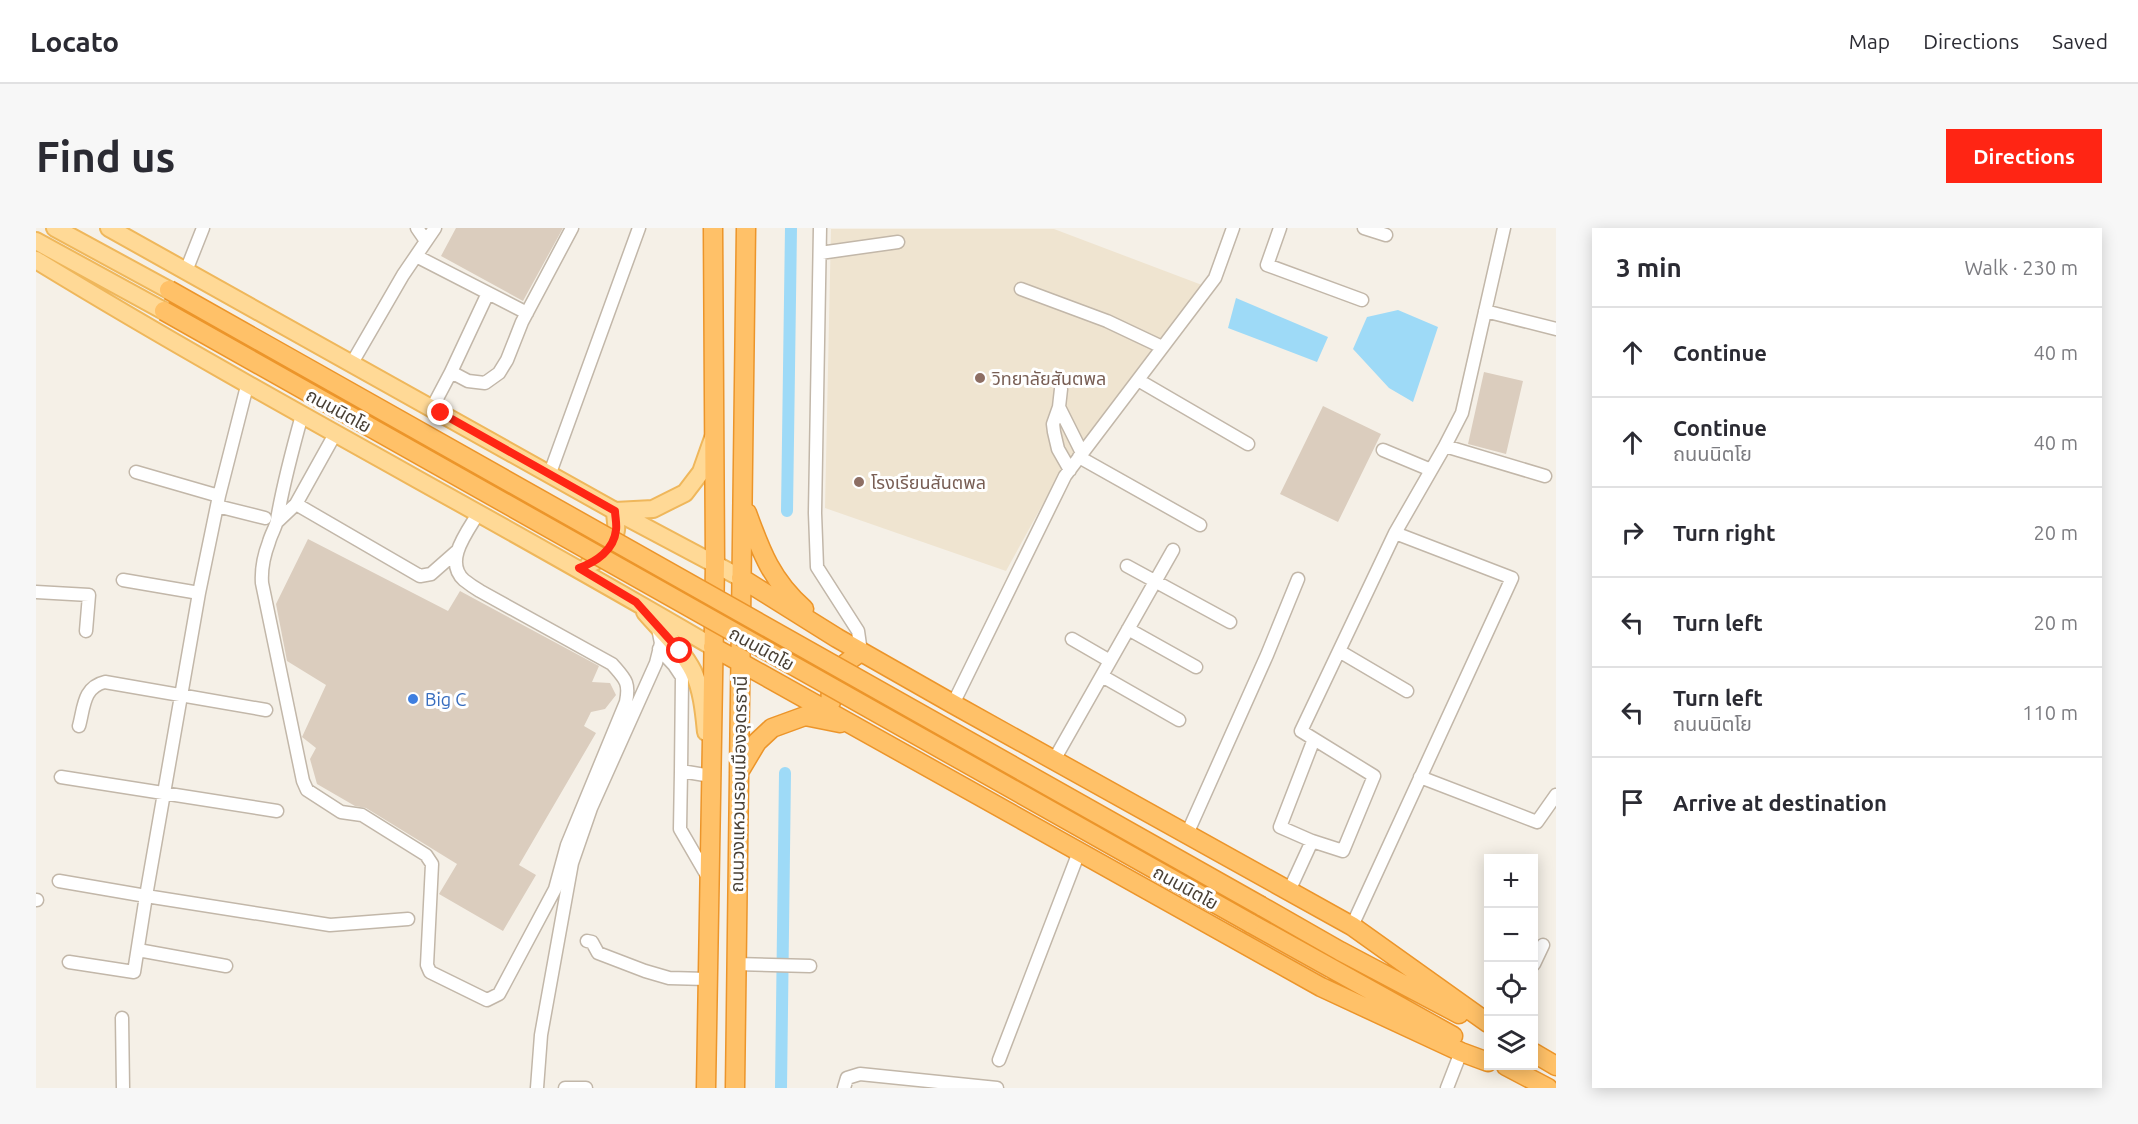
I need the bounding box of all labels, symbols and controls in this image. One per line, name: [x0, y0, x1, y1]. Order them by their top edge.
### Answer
text: Locato: [30, 26, 119, 57]
text: Map: [1849, 29, 1890, 53]
text: Directions: [1923, 29, 2019, 53]
text: Saved: [2052, 29, 2108, 53]
button: Directions: [1946, 129, 2102, 183]
text: Find us: [36, 133, 175, 180]
text: 3 min: [1616, 253, 1682, 282]
text: Walk · 230 m: [1965, 256, 2078, 279]
icon: ahead: [1616, 336, 1649, 369]
text: Continue: [1673, 340, 1767, 365]
text: 40 m: [2034, 341, 2078, 364]
place label: วิทยาลัยสันตพล: [991, 368, 1106, 388]
marker: วิทยาลัยสันตพล: [973, 371, 987, 385]
street label: ถนนนิตโย: [303, 384, 375, 436]
route end: [427, 399, 453, 425]
text: Continue: [1673, 415, 1767, 440]
icon: ahead: [1616, 426, 1649, 459]
text: 40 m: [2034, 431, 2078, 454]
text: ถนนนิตโย: [1673, 442, 1752, 465]
place label: โรงเรียนสันตพล: [871, 472, 986, 492]
marker: โรงเรียนสันตพล: [852, 475, 866, 489]
icon: right: [1616, 516, 1649, 549]
text: Turn right: [1673, 520, 1775, 545]
text: 20 m: [2034, 521, 2078, 544]
icon: left: [1616, 606, 1649, 639]
text: Turn left: [1673, 610, 1763, 635]
text: 20 m: [2034, 611, 2078, 634]
street label: ถนนนิตโย: [726, 622, 798, 674]
route start: [666, 637, 692, 663]
street label: ถนนวงแหวนรอบเมืองอุดรธานี: [726, 675, 752, 893]
text: Turn left: [1673, 685, 1763, 710]
place label: Big C: [425, 689, 466, 709]
marker: Big C: [406, 692, 420, 706]
icon: left: [1616, 696, 1649, 729]
text: 110 m: [2022, 701, 2078, 724]
text: ถนนนิตโย: [1673, 712, 1752, 735]
icon: arrive: [1616, 786, 1649, 819]
text: Arrive at destination: [1673, 790, 1887, 815]
map controls: [1484, 854, 1538, 1070]
button: +: [1484, 854, 1538, 908]
street label: ถนนนิตโย: [1150, 861, 1222, 913]
button: −: [1484, 908, 1538, 962]
button: locate: [1484, 962, 1538, 1016]
button: layers: [1484, 1016, 1538, 1070]

